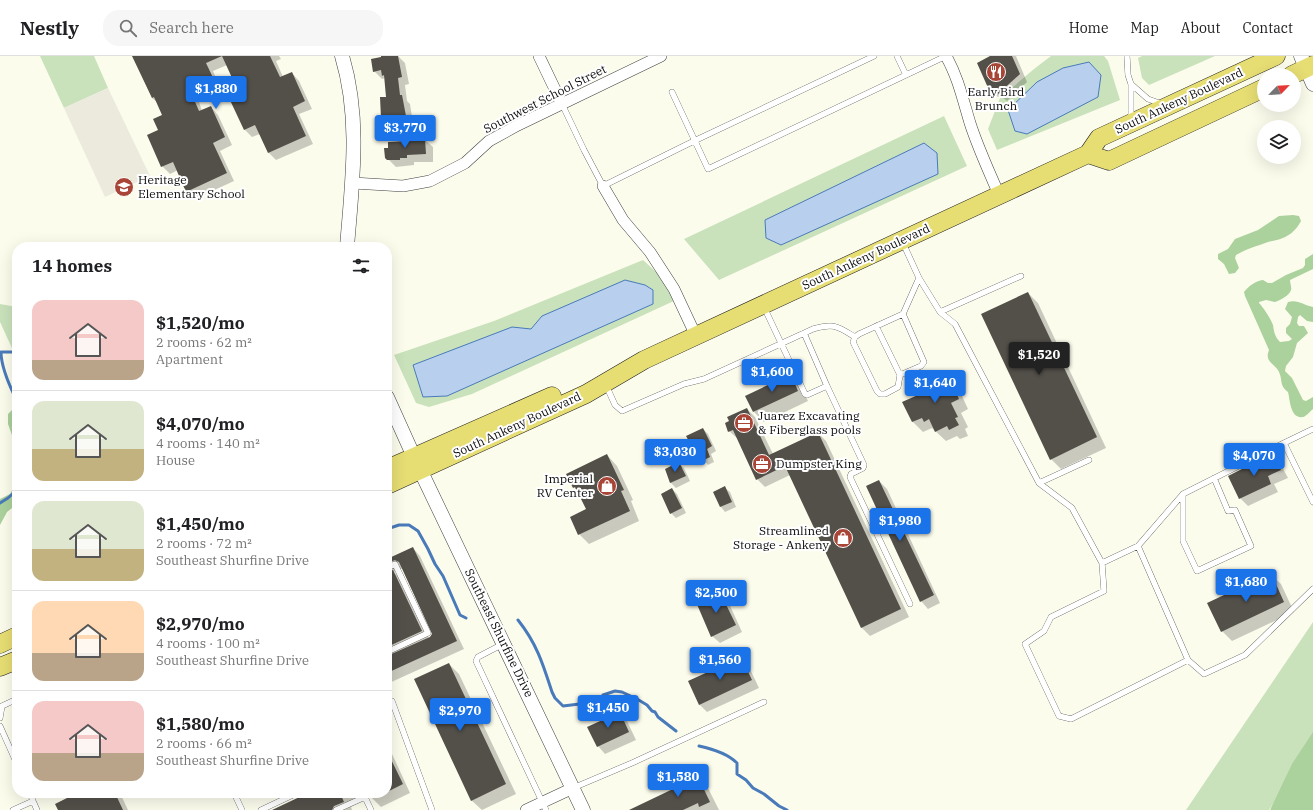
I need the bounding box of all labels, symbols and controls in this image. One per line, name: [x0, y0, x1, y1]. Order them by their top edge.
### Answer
search box: [103, 10, 383, 46]
text: Nestly: [20, 16, 79, 40]
icon: search: [117, 17, 139, 39]
text: Search here: [149, 18, 234, 37]
text: Home: [1069, 19, 1108, 37]
text: Map: [1130, 19, 1159, 37]
text: About: [1181, 19, 1220, 37]
text: Contact: [1242, 19, 1293, 37]
street label: Southwest School Street: [481, 61, 609, 136]
restaurant icon: Early Bird Brunch: [985, 61, 1007, 83]
street label: South Ankeny Boulevard: [1112, 64, 1245, 137]
north arrow: [1257, 68, 1301, 112]
map controls: [1257, 68, 1301, 164]
pin: $1,880: [183, 76, 249, 110]
text: $1,880: [195, 80, 237, 97]
place label: Early Bird Brunch: [968, 84, 1024, 113]
pin: $3,770: [372, 115, 438, 149]
text: $3,770: [384, 119, 426, 136]
button: layers: [1257, 120, 1301, 164]
place label: Heritage Elementary School: [138, 172, 245, 201]
school or university icon: Heritage Elementary School: [113, 176, 135, 198]
street label: South Ankeny Boulevard: [799, 220, 932, 293]
text: 14 homes: [32, 255, 112, 277]
icon: filters: [350, 255, 372, 277]
text: $1,520/mo: [156, 312, 245, 334]
icon: home: [64, 316, 112, 364]
text: 2 rooms · 62 m²: [156, 334, 252, 351]
pin: $1,520: [1006, 342, 1072, 376]
text: $1,520: [1018, 346, 1060, 363]
text: Apartment: [156, 351, 223, 368]
pin: $1,600: [739, 359, 805, 393]
text: $1,600: [751, 363, 793, 380]
pin: $1,640: [902, 370, 968, 404]
text: $1,640: [914, 374, 956, 391]
street label: South Ankeny Boulevard: [450, 388, 583, 461]
place label: Juarez Excavating & Fiberglass pools: [758, 408, 861, 437]
office icon: Juarez Excavating & Fiberglass pools: [733, 412, 755, 434]
text: $4,070/mo: [156, 413, 245, 435]
icon: home: [64, 417, 112, 465]
text: 4 rooms · 140 m²: [156, 435, 260, 452]
pin: $3,030: [642, 439, 708, 473]
text: $3,030: [654, 443, 696, 460]
pin: $4,070: [1221, 443, 1287, 477]
text: $4,070: [1233, 447, 1275, 464]
text: House: [156, 452, 195, 469]
office icon: Dumpster King: [751, 453, 773, 475]
place label: Dumpster King: [776, 456, 862, 471]
place label: Imperial RV Center: [537, 471, 594, 500]
shop icon: Imperial RV Center: [596, 475, 618, 497]
pin: $1,980: [867, 508, 933, 542]
text: $1,980: [879, 512, 921, 529]
text: $1,450/mo: [156, 513, 245, 535]
icon: home: [64, 517, 112, 565]
place label: Streamlined Storage - Ankeny: [733, 523, 830, 552]
shop icon: Streamlined Storage - Ankeny: [832, 527, 854, 549]
text: 2 rooms · 72 m²: [156, 535, 252, 552]
text: Southeast Shurfine Drive: [156, 552, 309, 569]
street label: Southeast Shurfine Drive: [462, 566, 537, 699]
pin: $1,680: [1213, 569, 1279, 603]
text: $1,680: [1225, 573, 1267, 590]
pin: $2,500: [683, 580, 749, 614]
text: $2,500: [695, 584, 737, 601]
text: $2,970/mo: [156, 613, 245, 635]
icon: home: [64, 617, 112, 665]
text: 4 rooms · 100 m²: [156, 635, 260, 652]
pin: $1,560: [687, 647, 753, 681]
text: $1,560: [699, 651, 741, 668]
text: Southeast Shurfine Drive: [156, 652, 309, 669]
pin: $1,450: [575, 695, 641, 729]
pin: $2,970: [427, 698, 493, 732]
text: $1,450: [587, 699, 629, 716]
text: $2,970: [439, 702, 481, 719]
text: $1,580/mo: [156, 713, 245, 735]
icon: home: [64, 717, 112, 765]
text: 2 rooms · 66 m²: [156, 735, 252, 752]
text: Southeast Shurfine Drive: [156, 752, 309, 769]
pin: $1,580: [645, 764, 711, 798]
text: $1,580: [657, 768, 699, 785]

